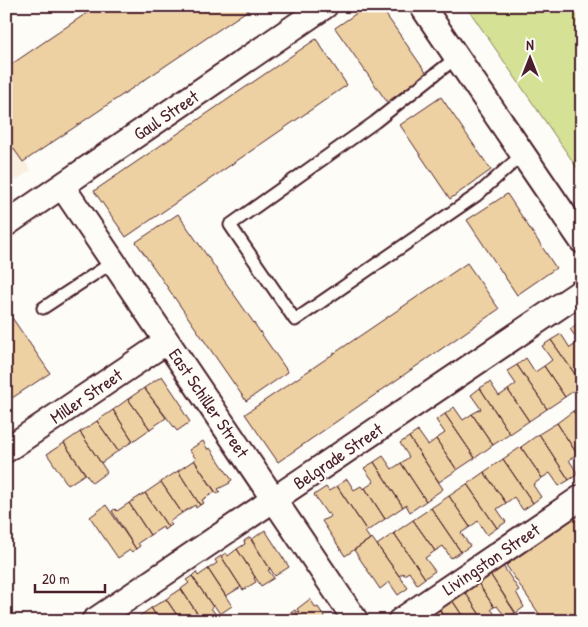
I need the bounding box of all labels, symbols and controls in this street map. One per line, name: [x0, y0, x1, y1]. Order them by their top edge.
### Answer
north arrow: [506, 32, 556, 82]
text: N: [526, 35, 534, 54]
street label: Gaul Street: [128, 84, 204, 146]
street label: East Schiller Street: [163, 343, 255, 463]
street label: Miller Street: [45, 362, 128, 429]
street label: Belgrade Street: [288, 416, 388, 495]
street label: Livingston Street: [437, 517, 545, 601]
scale bar: [35, 562, 105, 594]
text: 20 m: [42, 568, 69, 589]

